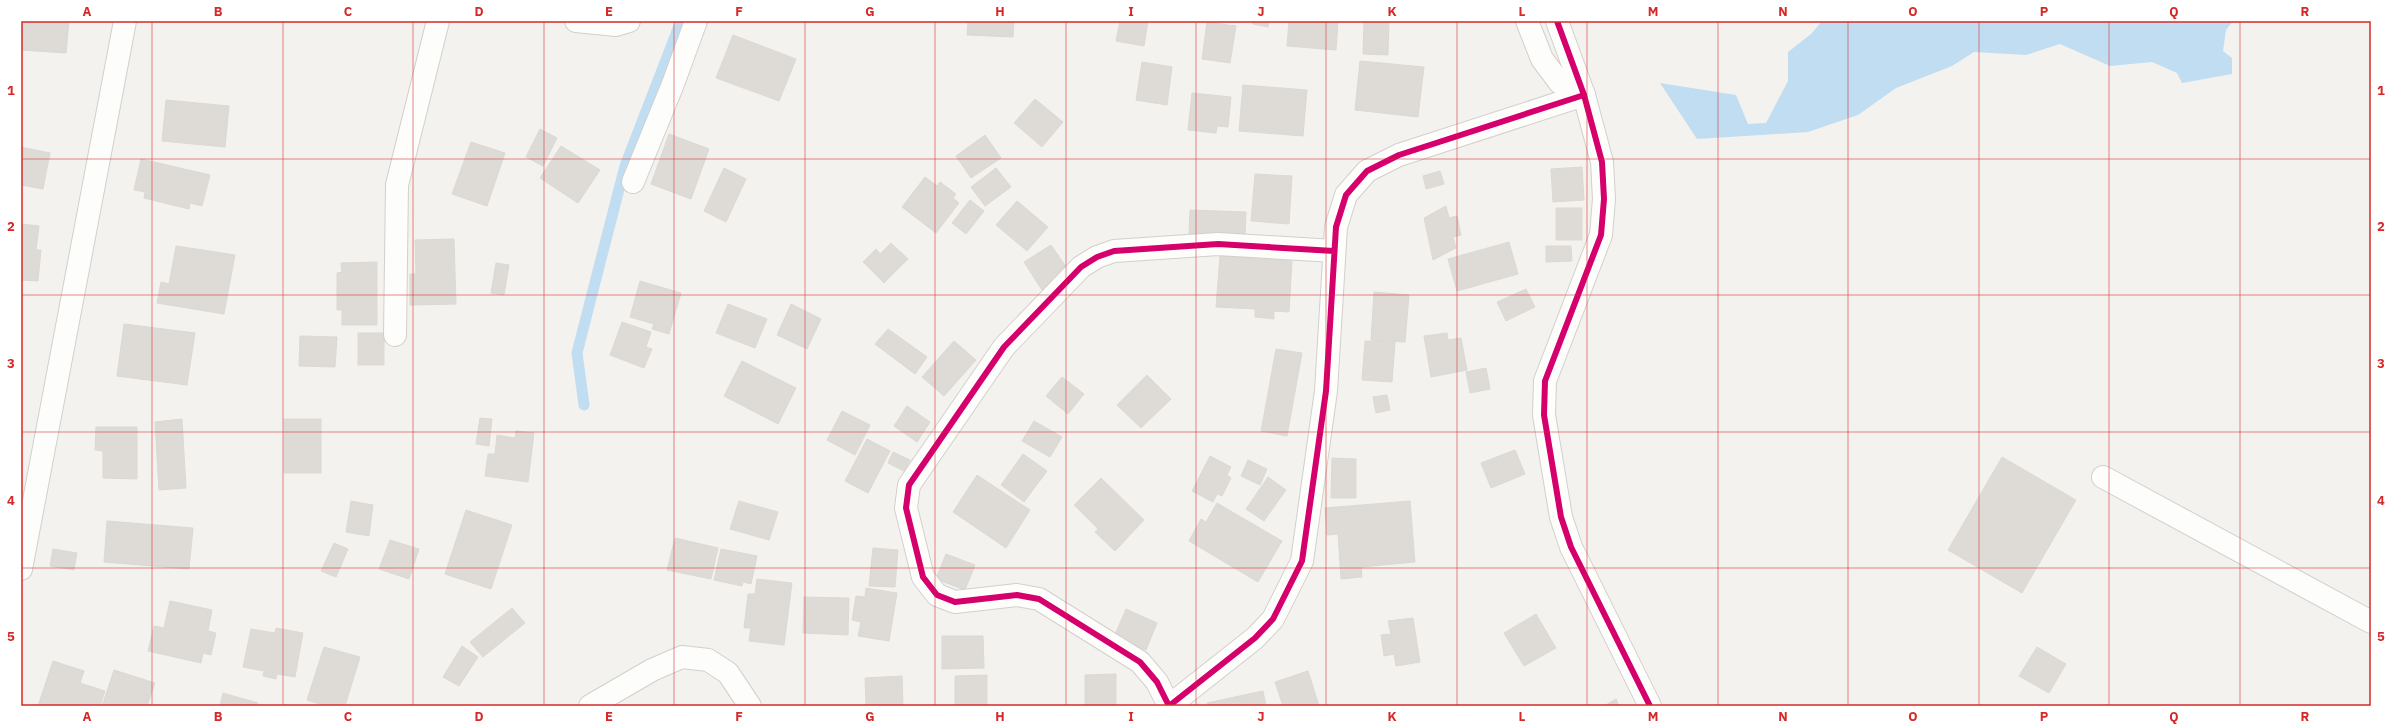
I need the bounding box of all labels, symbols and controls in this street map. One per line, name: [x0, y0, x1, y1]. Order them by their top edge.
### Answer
text: A: [83, 3, 92, 20]
text: B: [214, 3, 223, 20]
text: C: [344, 3, 353, 20]
text: D: [474, 3, 484, 20]
text: E: [605, 3, 613, 20]
text: F: [735, 3, 743, 20]
text: G: [865, 3, 875, 20]
text: H: [995, 3, 1005, 20]
text: I: [1128, 3, 1134, 20]
text: J: [1257, 3, 1265, 20]
text: K: [1387, 3, 1397, 20]
text: L: [1519, 3, 1526, 20]
text: M: [1648, 3, 1658, 20]
text: N: [1778, 3, 1788, 20]
text: O: [1908, 3, 1918, 20]
text: P: [2040, 3, 2049, 20]
text: Q: [2169, 3, 2179, 20]
text: R: [2301, 3, 2310, 20]
text: 1: [7, 82, 15, 99]
text: 1: [2377, 82, 2385, 99]
text: 2: [7, 218, 15, 235]
text: 2: [2377, 218, 2385, 235]
text: 3: [7, 355, 15, 372]
text: 3: [2377, 355, 2385, 372]
text: 4: [7, 492, 15, 509]
text: 4: [2377, 492, 2385, 509]
text: 5: [7, 628, 15, 645]
text: 5: [2377, 628, 2385, 645]
text: A: [83, 708, 92, 725]
text: B: [214, 708, 223, 725]
text: C: [344, 708, 353, 725]
text: D: [474, 708, 484, 725]
text: E: [605, 708, 613, 725]
text: F: [735, 708, 743, 725]
text: G: [865, 708, 875, 725]
text: H: [995, 708, 1005, 725]
text: I: [1128, 708, 1134, 725]
text: J: [1257, 708, 1265, 725]
text: K: [1387, 708, 1397, 725]
text: L: [1519, 708, 1526, 725]
text: M: [1648, 708, 1658, 725]
text: N: [1778, 708, 1788, 725]
text: O: [1908, 708, 1918, 725]
text: P: [2040, 708, 2049, 725]
text: Q: [2169, 708, 2179, 725]
text: R: [2301, 708, 2310, 725]

